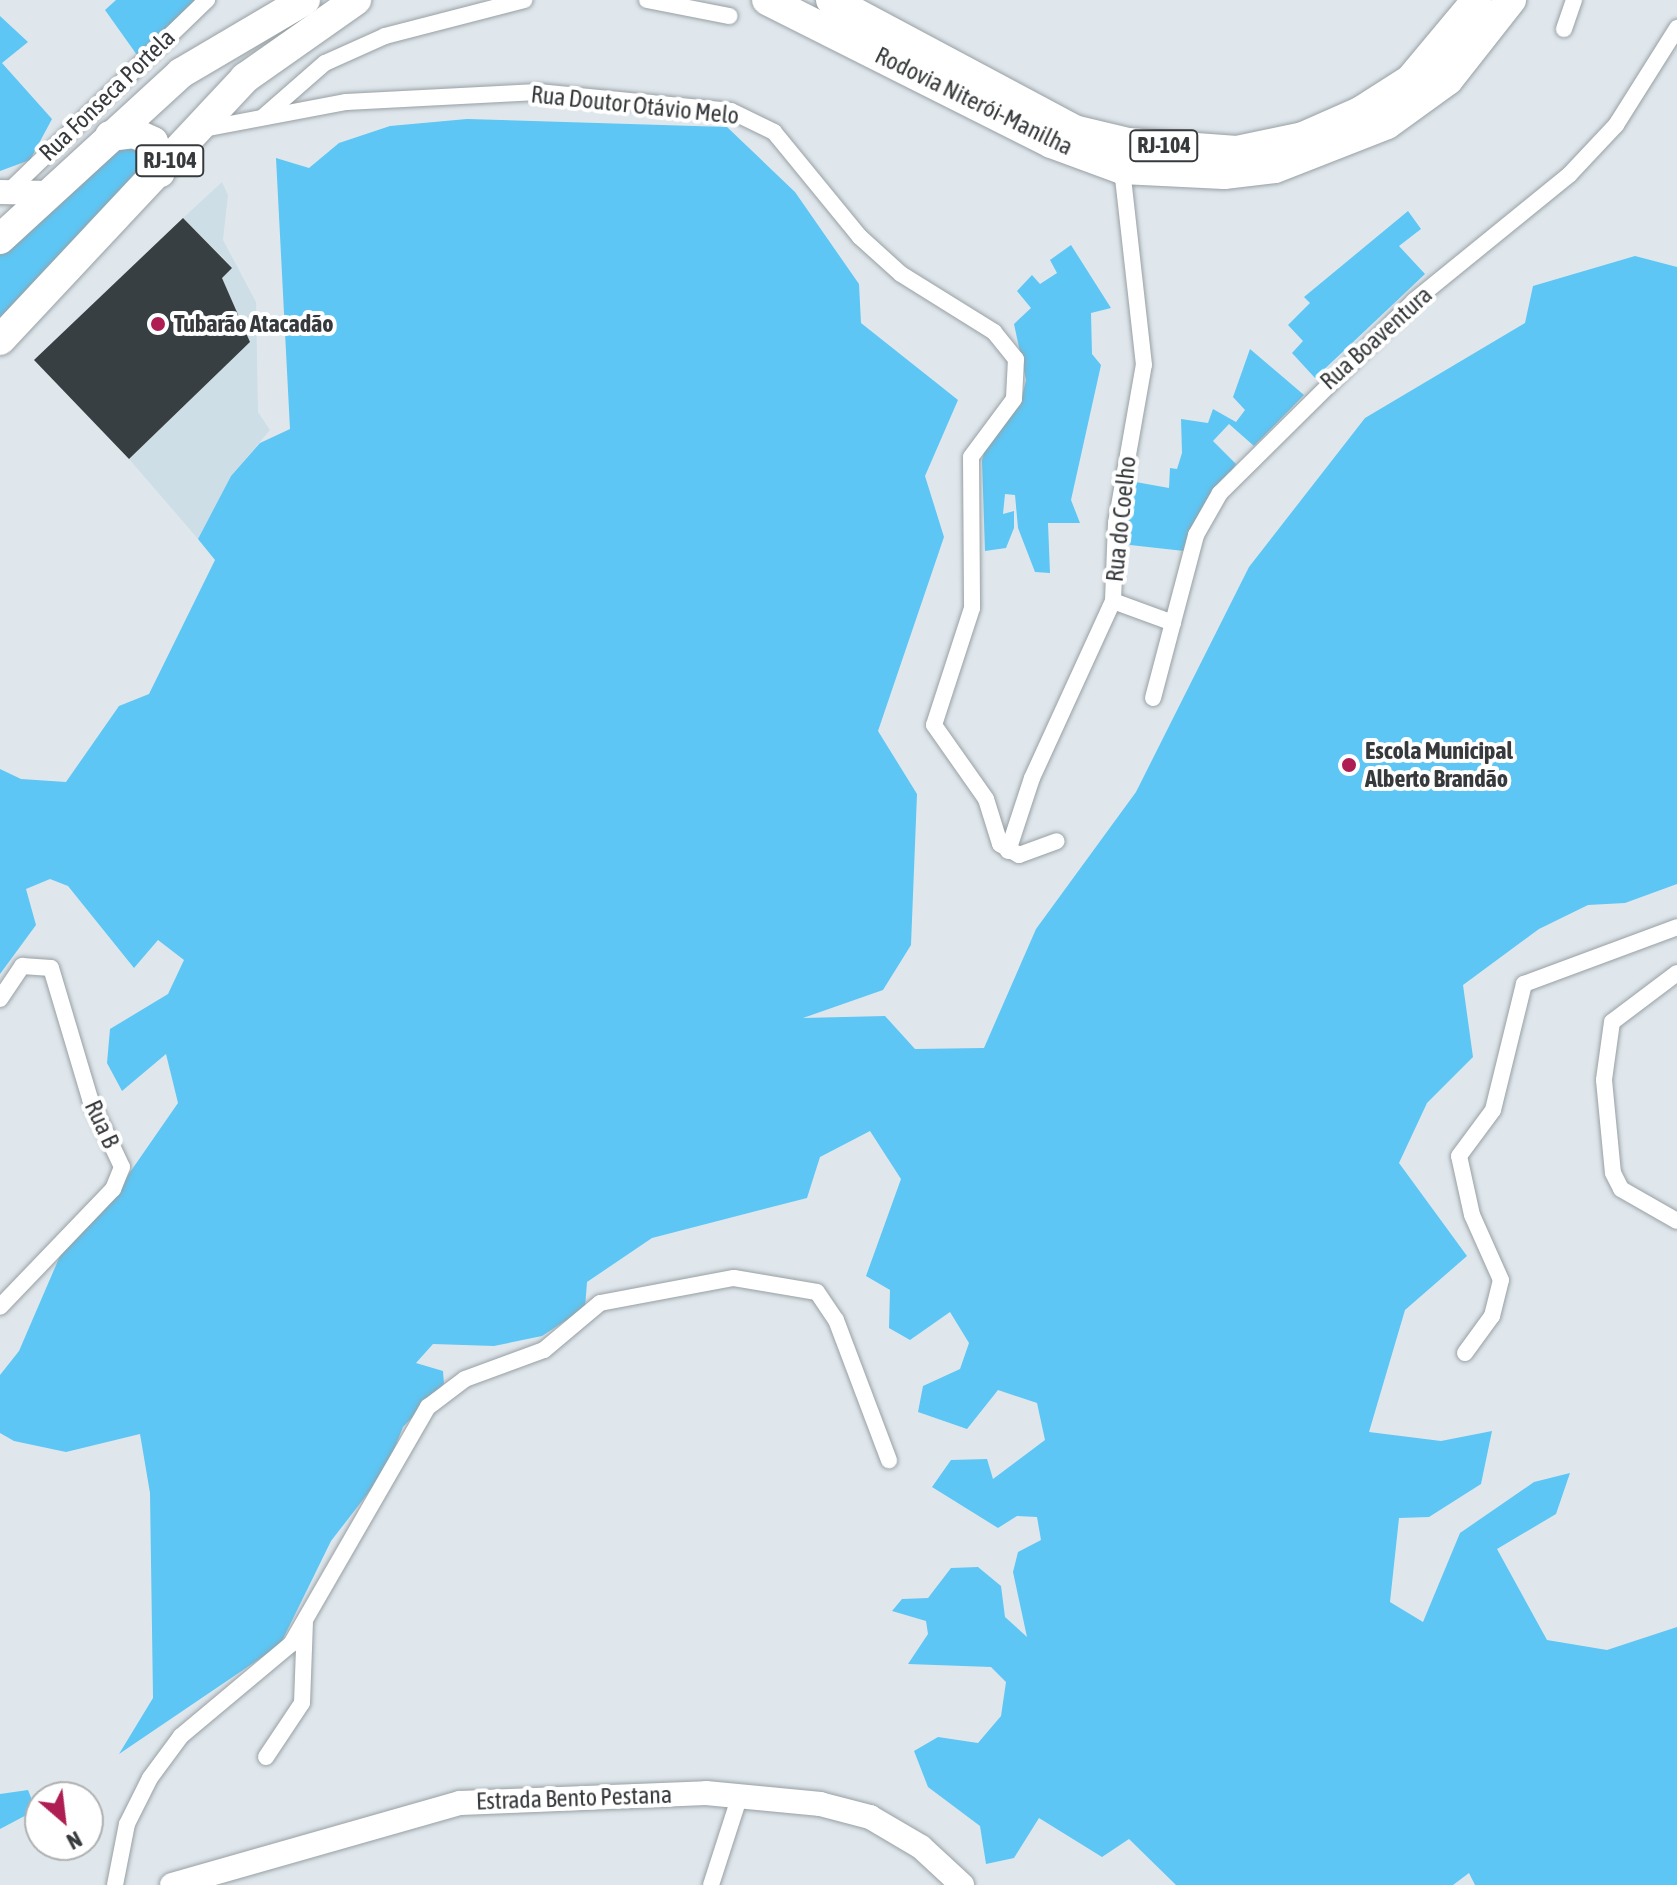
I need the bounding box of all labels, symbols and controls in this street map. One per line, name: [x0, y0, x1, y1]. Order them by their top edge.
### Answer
street label: Rua Fonseca Portela: [33, 23, 181, 167]
street label: Rodovia Niterói-Manilha: [871, 41, 1077, 161]
street label: Rua Doutor Otávio Melo: [530, 80, 740, 130]
road number: RJ-104: [1128, 128, 1200, 164]
road number: RJ-104: [134, 143, 206, 179]
street label: Rua Boaventura: [1314, 280, 1438, 396]
place label: Tubarão Atacadão: [174, 310, 333, 338]
marker: Tubarão Atacadão: [149, 315, 167, 333]
street label: Rua do Coelho: [1100, 455, 1142, 583]
place label: Escola Municipal Alberto Brandão: [1365, 737, 1513, 793]
marker: Escola Municipal Alberto Brandão: [1340, 756, 1358, 774]
street label: Rua B: [79, 1096, 125, 1152]
street label: Estrada Bento Pestana: [476, 1780, 672, 1816]
north arrow: [24, 1781, 104, 1861]
text: N: [62, 1826, 86, 1855]

